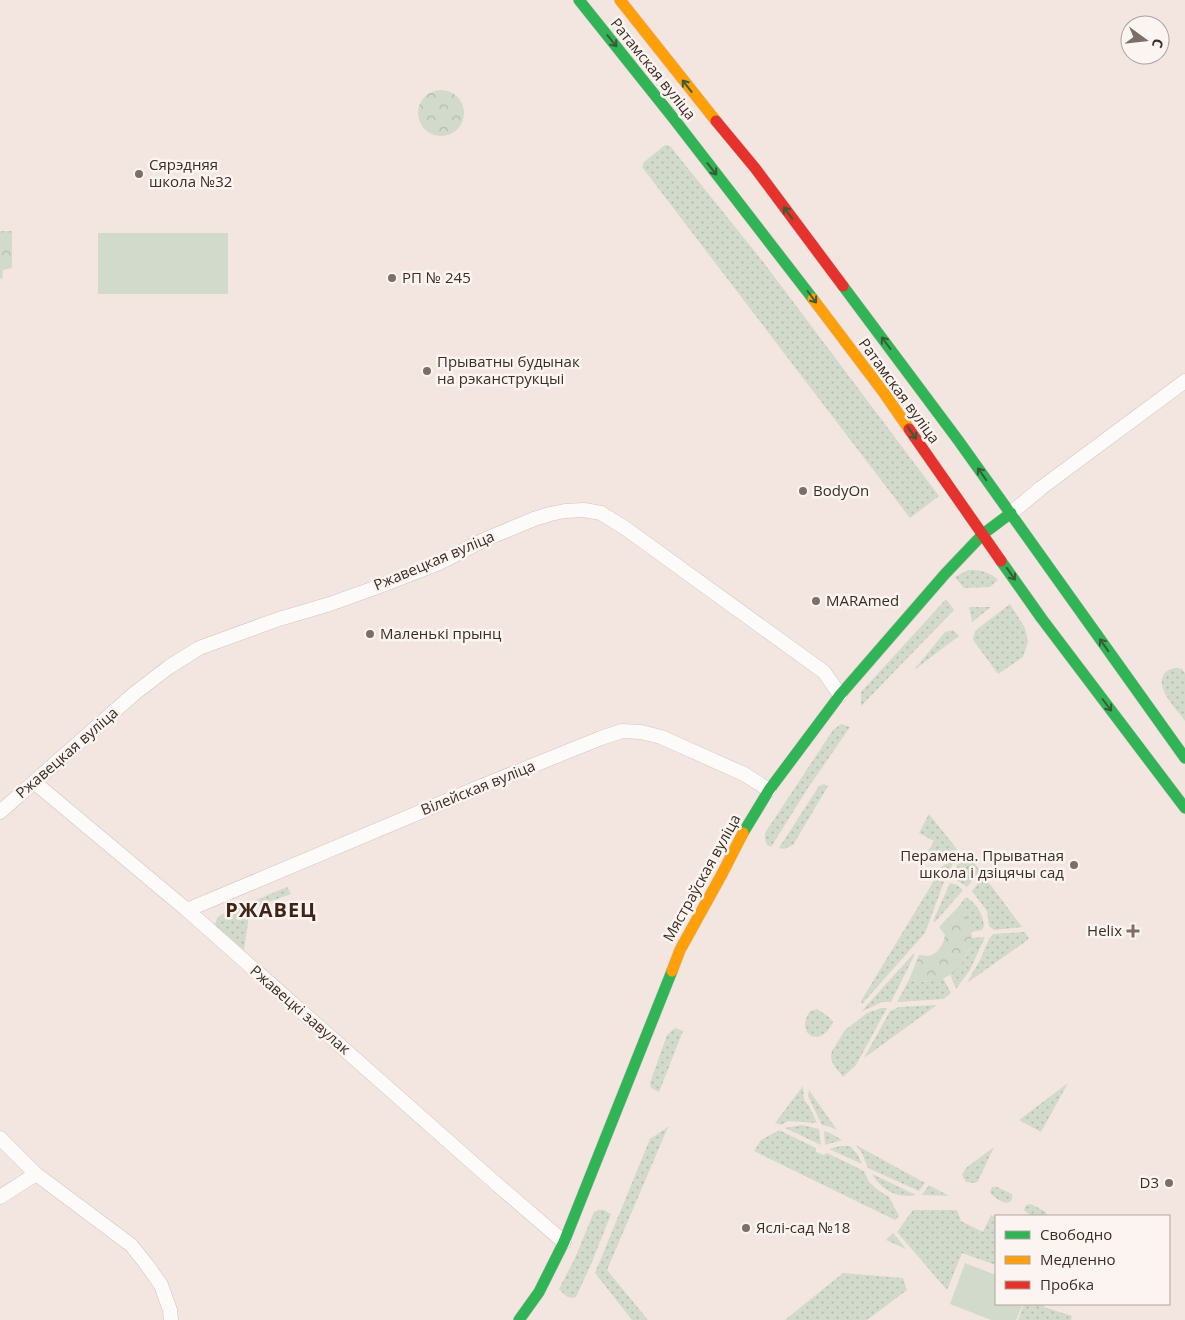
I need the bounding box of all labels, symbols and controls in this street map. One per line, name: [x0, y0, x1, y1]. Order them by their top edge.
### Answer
street label: Ратамская вуліца: [607, 13, 701, 123]
north arrow: [1120, 15, 1170, 65]
one-way arrow: [606, 34, 617, 47]
text: С: [1148, 37, 1168, 50]
one-way arrow: [682, 79, 693, 92]
place label: Сярэдняя школа №32: [149, 154, 232, 191]
one-way arrow: [707, 162, 718, 175]
marker: Сярэдняя школа №32: [133, 168, 145, 180]
one-way arrow: [783, 207, 794, 220]
place label: РП № 245: [402, 267, 471, 287]
marker: РП № 245: [386, 272, 398, 284]
one-way arrow: [806, 290, 817, 303]
street label: Ратамская вуліца: [855, 334, 945, 447]
one-way arrow: [880, 337, 891, 350]
place label: Прыватны будынак на рэканструкцыі: [437, 351, 580, 388]
marker: Прыватны будынак на рэканструкцыі: [421, 365, 433, 377]
one-way arrow: [907, 426, 917, 440]
one-way arrow: [977, 467, 987, 481]
place label: BodyOn: [813, 480, 869, 500]
marker: BodyOn: [797, 485, 809, 497]
street label: Ржавецкая вуліца: [370, 526, 497, 595]
one-way arrow: [1006, 567, 1016, 581]
place label: MARAmed: [826, 590, 899, 610]
marker: MARAmed: [810, 595, 822, 607]
place label: Маленькі прынц: [380, 623, 502, 643]
marker: Маленькі прынц: [364, 628, 376, 640]
one-way arrow: [1099, 638, 1109, 652]
one-way arrow: [1102, 698, 1112, 712]
street label: Ржавецкая вуліца: [11, 702, 122, 802]
street label: Вілейская вуліца: [417, 755, 538, 819]
street label: Мястраўская вуліца: [658, 810, 744, 945]
place label: Перамена. Прыватная школа і дзіцячы сад: [900, 845, 1064, 882]
marker: Перамена. Прыватная школа і дзіцячы сад: [1068, 859, 1080, 871]
district label: РЖАВЕЦ: [225, 896, 317, 923]
place label: Helix: [1087, 920, 1122, 940]
marker: Helix: [1126, 924, 1140, 938]
street label: Ржавецкі завулак: [246, 960, 355, 1058]
place label: D3: [1140, 1172, 1159, 1192]
marker: D3: [1163, 1177, 1175, 1189]
legend: [995, 1215, 1170, 1305]
place label: Яслі-сад №18: [756, 1217, 850, 1237]
marker: Яслі-сад №18: [740, 1222, 752, 1234]
text: Свободно: [1040, 1224, 1112, 1244]
text: Медленно: [1040, 1249, 1116, 1269]
text: Пробка: [1040, 1274, 1094, 1294]

